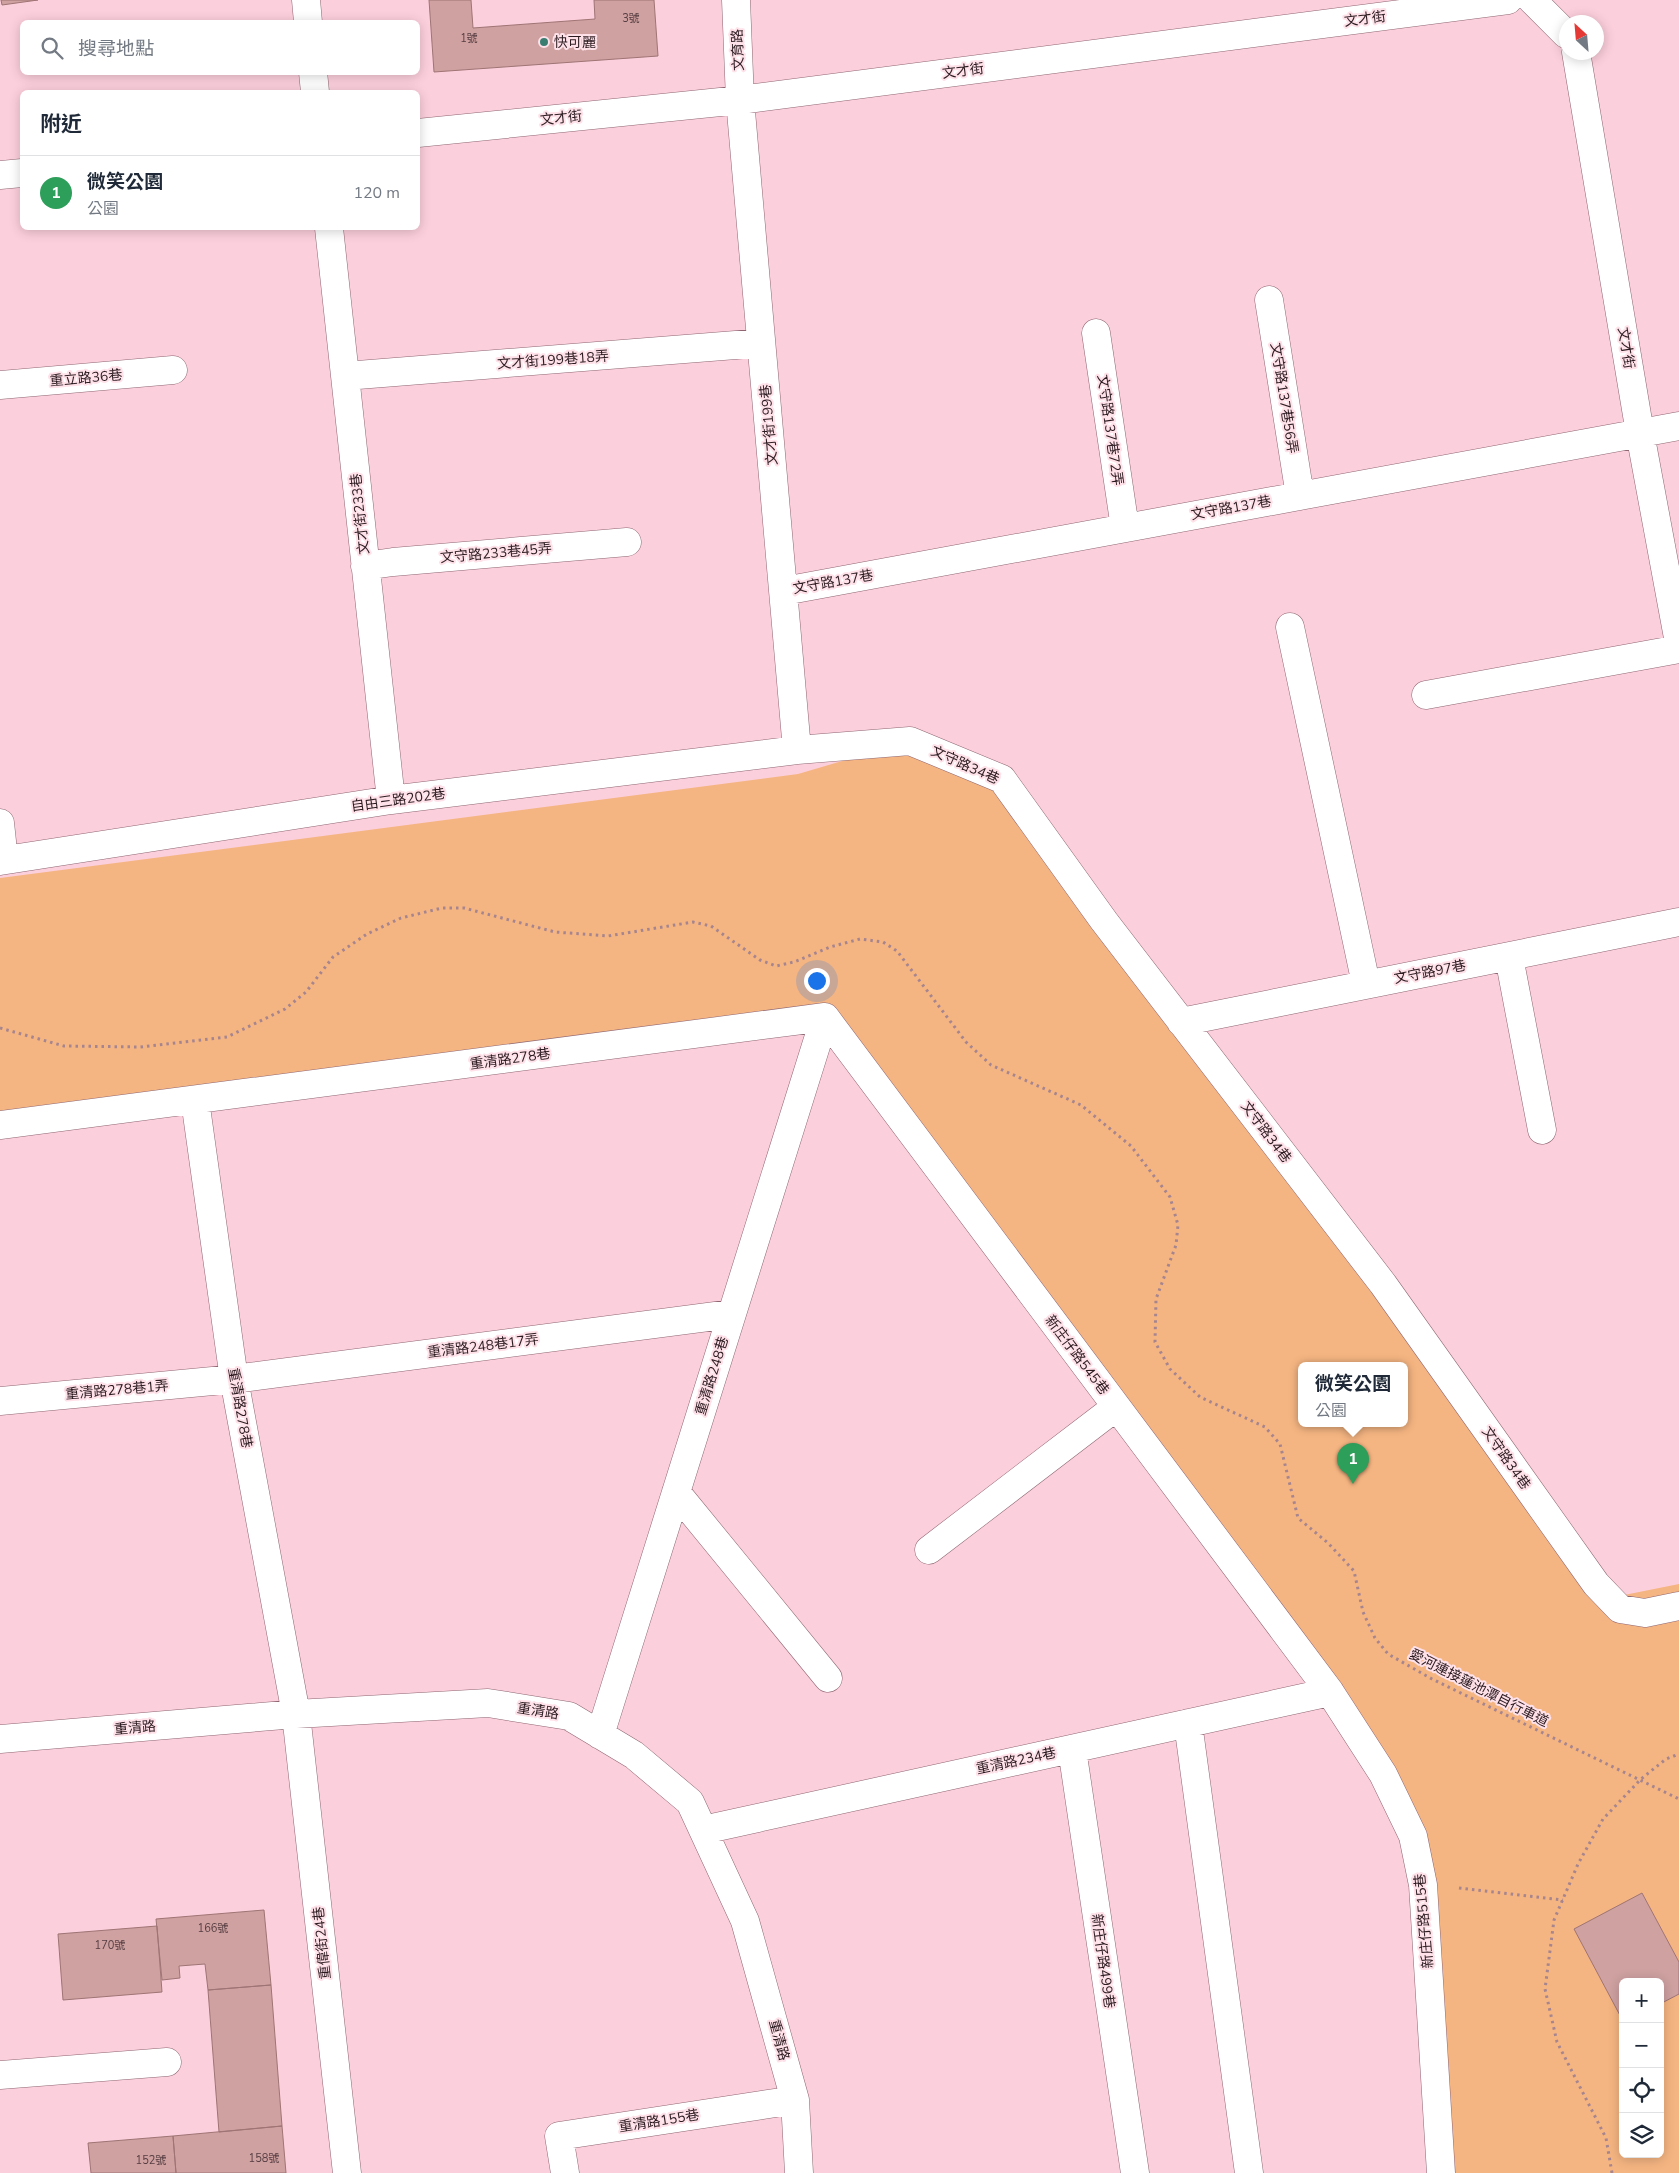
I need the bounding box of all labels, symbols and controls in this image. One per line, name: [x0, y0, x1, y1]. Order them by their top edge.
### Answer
street label: 文才街: [1343, 7, 1387, 31]
house number: 3號: [622, 11, 640, 26]
north arrow: [1559, 15, 1604, 60]
search box: [20, 20, 420, 75]
street label: 文育路: [728, 29, 748, 71]
house number: 1號: [460, 31, 478, 46]
place label: 快可麗: [554, 33, 596, 52]
icon: search: [38, 34, 66, 62]
text: 搜尋地點: [78, 36, 154, 62]
marker: 快可麗: [538, 36, 550, 48]
street label: 文才街: [941, 59, 985, 83]
street label: 文才街: [539, 106, 583, 130]
text: 附近: [40, 110, 82, 138]
text: 微笑公園: [87, 169, 163, 195]
text: 1: [51, 182, 61, 204]
text: 120 m: [353, 182, 400, 204]
text: 公園: [87, 198, 119, 220]
street label: 文才街: [1613, 326, 1639, 370]
street label: 文守路137巷56弄: [1266, 341, 1302, 455]
street label: 文才街199巷18弄: [496, 347, 610, 373]
street label: 重立路36巷: [49, 365, 123, 391]
street label: 文守路137巷72弄: [1093, 373, 1127, 487]
street label: 文才街199巷: [756, 384, 782, 466]
street label: 文才街233巷: [346, 473, 374, 555]
street label: 文守路137巷: [1189, 492, 1273, 524]
street label: 文守路233巷45弄: [439, 539, 553, 567]
street label: 文守路137巷: [791, 566, 875, 598]
street label: 文守路34巷: [928, 742, 1002, 788]
street label: 自由三路202巷: [350, 784, 446, 816]
street label: 文守路97巷: [1392, 956, 1468, 988]
your location: [804, 968, 830, 994]
street label: 重清路278巷: [468, 1044, 552, 1074]
street label: 文守路34巷: [1237, 1097, 1295, 1167]
street label: 新庄仔路545巷: [1041, 1311, 1113, 1399]
street label: 重清路248巷17弄: [426, 1330, 540, 1362]
street label: 重清路248巷: [691, 1334, 733, 1418]
popup: [1298, 1362, 1408, 1427]
street label: 重清路278巷: [224, 1366, 256, 1450]
text: 微笑公園: [1315, 1371, 1391, 1397]
street label: 重清路278巷1弄: [65, 1376, 169, 1404]
text: 公園: [1315, 1400, 1347, 1422]
street label: 文守路34巷: [1477, 1423, 1535, 1493]
pin: 1: [1337, 1443, 1369, 1484]
street label: 愛河連接蓮池潭自行車道: [1406, 1645, 1552, 1731]
street label: 重清路: [516, 1698, 560, 1724]
street label: 重清路: [113, 1717, 157, 1739]
street label: 重清路234巷: [974, 1743, 1058, 1779]
street label: 新庄仔路515巷: [1410, 1873, 1438, 1969]
street label: 重偉街24巷: [309, 1906, 335, 1980]
street label: 新庄仔路499巷: [1087, 1913, 1119, 2009]
house number: 166號: [198, 1921, 228, 1936]
house number: 170號: [95, 1938, 125, 1953]
map controls: [1619, 1978, 1664, 2158]
button: +: [1619, 1978, 1664, 2023]
street label: 重清路: [764, 2017, 794, 2063]
button: −: [1619, 2023, 1664, 2068]
button: locate: [1619, 2068, 1664, 2113]
street label: 重清路155巷: [617, 2105, 701, 2137]
button: layers: [1619, 2113, 1664, 2158]
house number: 158號: [249, 2151, 279, 2166]
house number: 152號: [136, 2153, 166, 2168]

